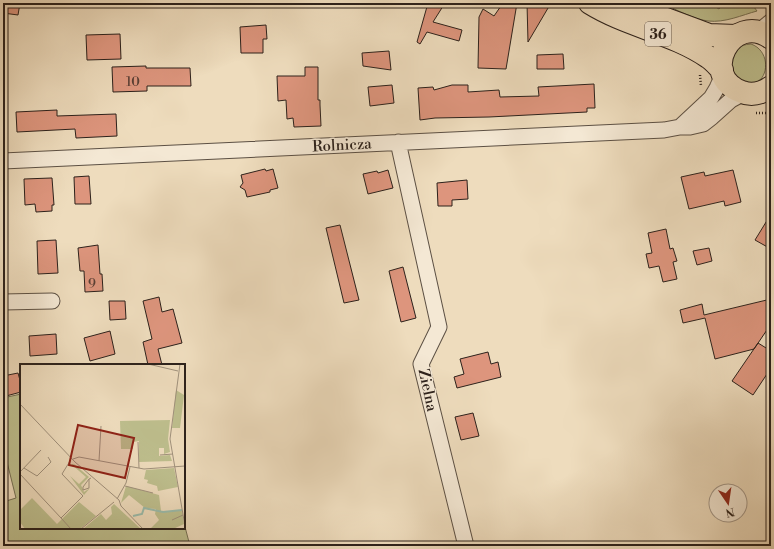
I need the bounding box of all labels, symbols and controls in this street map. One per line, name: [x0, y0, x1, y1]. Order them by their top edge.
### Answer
road number: 36: [645, 22, 671, 46]
house number: 10: [126, 74, 140, 90]
street label: Rolnicza: [312, 134, 373, 157]
house number: 9: [88, 276, 96, 292]
inset map: [20, 364, 185, 529]
street label: Zielna: [414, 367, 441, 414]
north arrow: [708, 483, 748, 523]
text: N: [724, 504, 736, 520]

